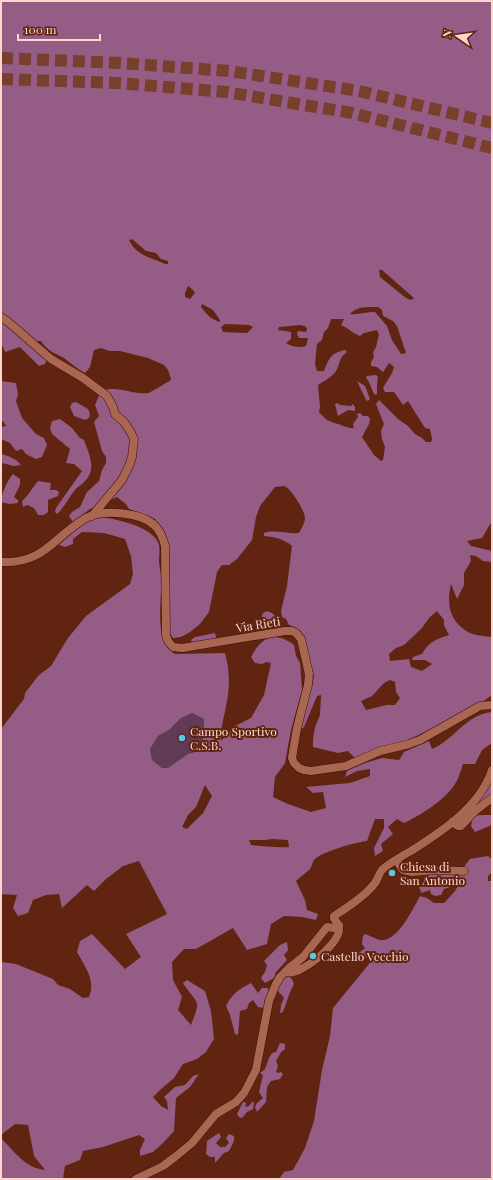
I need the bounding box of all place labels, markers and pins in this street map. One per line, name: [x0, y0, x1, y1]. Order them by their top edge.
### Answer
place label: Campo Sportivo C.S.B.: [190, 723, 277, 753]
marker: Campo Sportivo C.S.B.: [177, 733, 187, 743]
place label: Chiesa di San Antonio: [400, 858, 465, 888]
marker: Chiesa di San Antonio: [387, 868, 397, 878]
place label: Castello Vecchio: [321, 948, 409, 964]
marker: Castello Vecchio: [308, 951, 318, 961]

